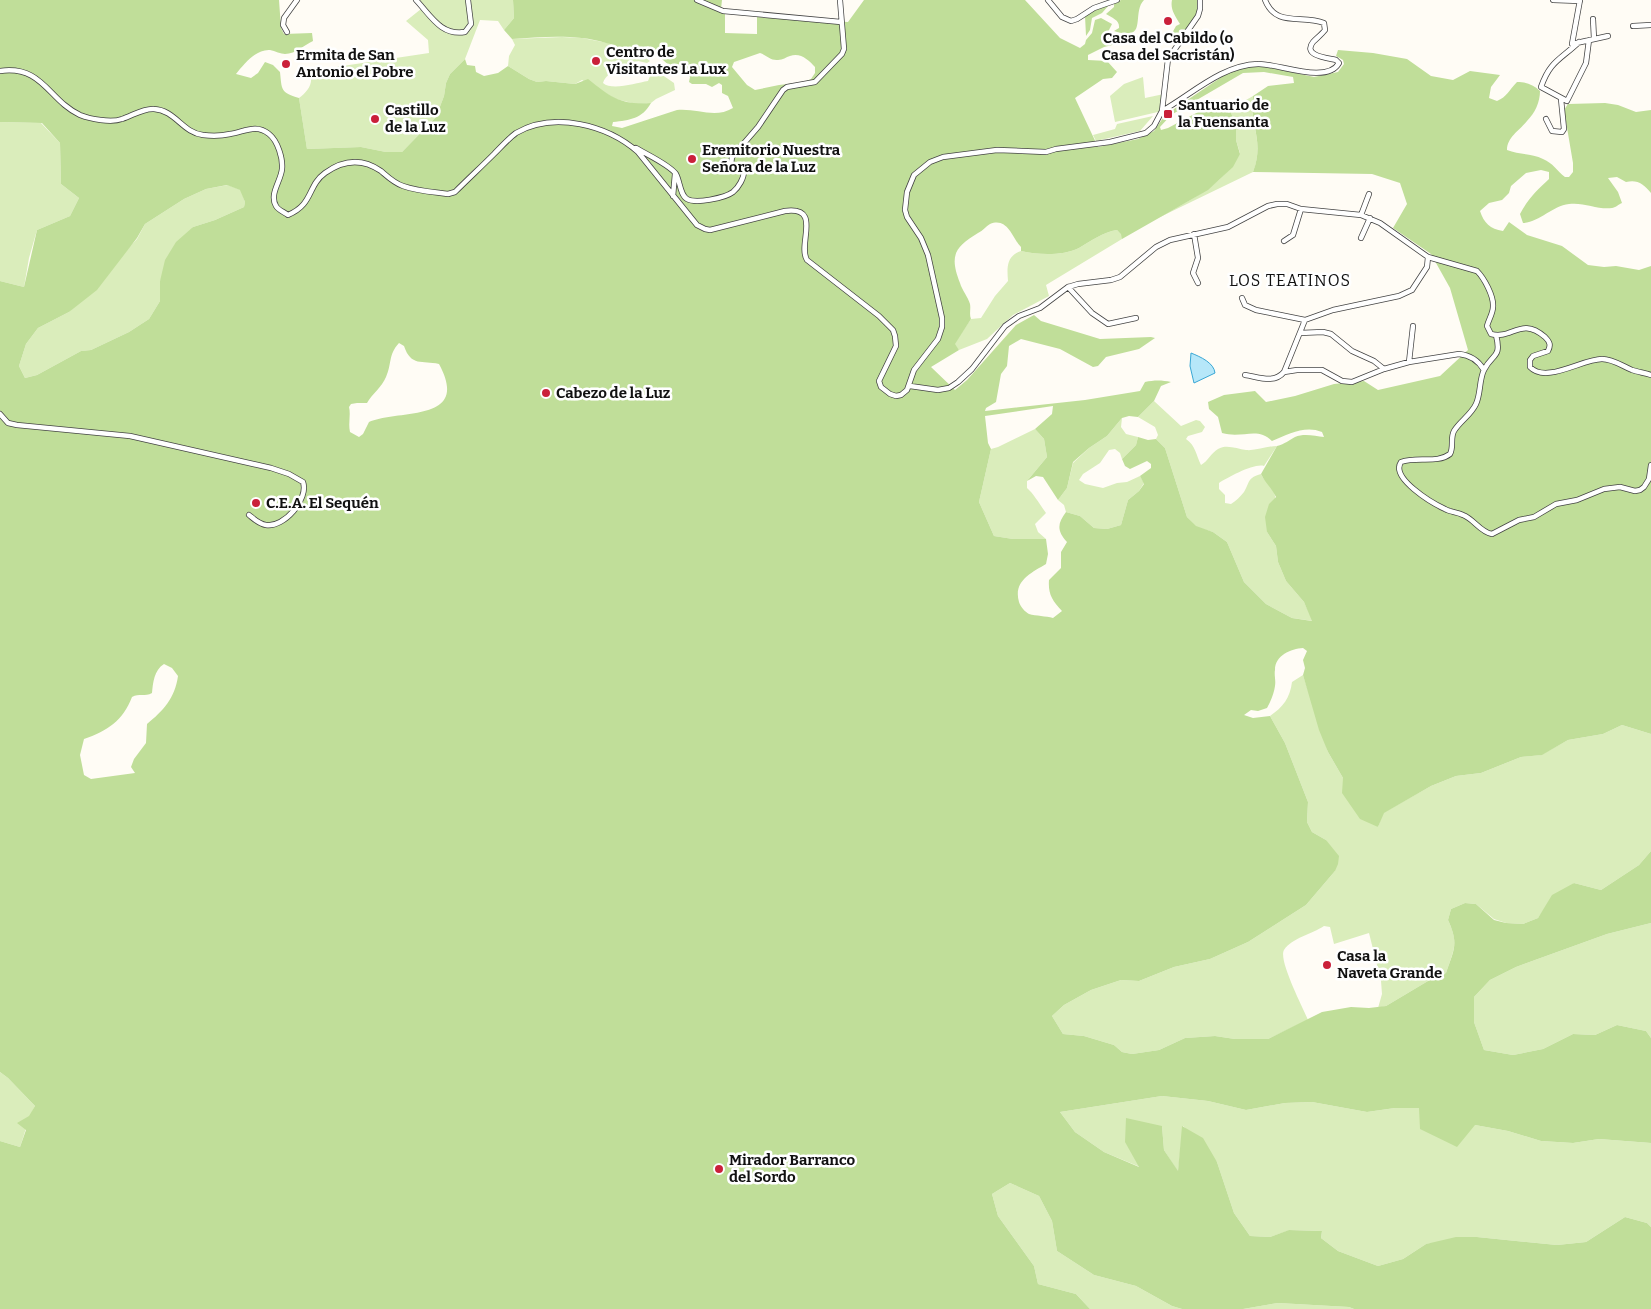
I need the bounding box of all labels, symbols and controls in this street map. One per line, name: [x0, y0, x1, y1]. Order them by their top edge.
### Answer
marker: Casa del Cabildo (o Casa del Sacristán): [1162, 15, 1174, 27]
place label: Casa del Cabildo (o Casa del Sacristán): [1101, 29, 1235, 64]
place label: Centro de Visitantes La Lux: [606, 43, 727, 78]
place label: Ermita de San Antonio el Pobre: [296, 46, 413, 81]
marker: Centro de Visitantes La Lux: [590, 55, 602, 67]
marker: Ermita de San Antonio el Pobre: [280, 58, 292, 70]
place label: Santuario de la Fuensanta: [1178, 96, 1270, 131]
place label: Castillo de la Luz: [385, 101, 446, 136]
marker: Santuario de la Fuensanta: [1162, 108, 1174, 120]
marker: Castillo de la Luz: [369, 113, 381, 125]
place label: Eremitorio Nuestra Señora de la Luz: [702, 141, 841, 176]
marker: Eremitorio Nuestra Señora de la Luz: [686, 153, 698, 165]
district label: LOS TEATINOS: [1229, 271, 1351, 290]
place label: Cabezo de la Luz: [556, 384, 671, 402]
marker: Cabezo de la Luz: [540, 387, 552, 399]
place label: C.E.A. El Sequén: [266, 494, 379, 512]
marker: C.E.A. El Sequén: [250, 497, 262, 509]
place label: Casa la Naveta Grande: [1337, 947, 1442, 982]
marker: Casa la Naveta Grande: [1321, 959, 1333, 971]
place label: Mirador Barranco del Sordo: [729, 1151, 855, 1186]
marker: Mirador Barranco del Sordo: [713, 1163, 725, 1175]

